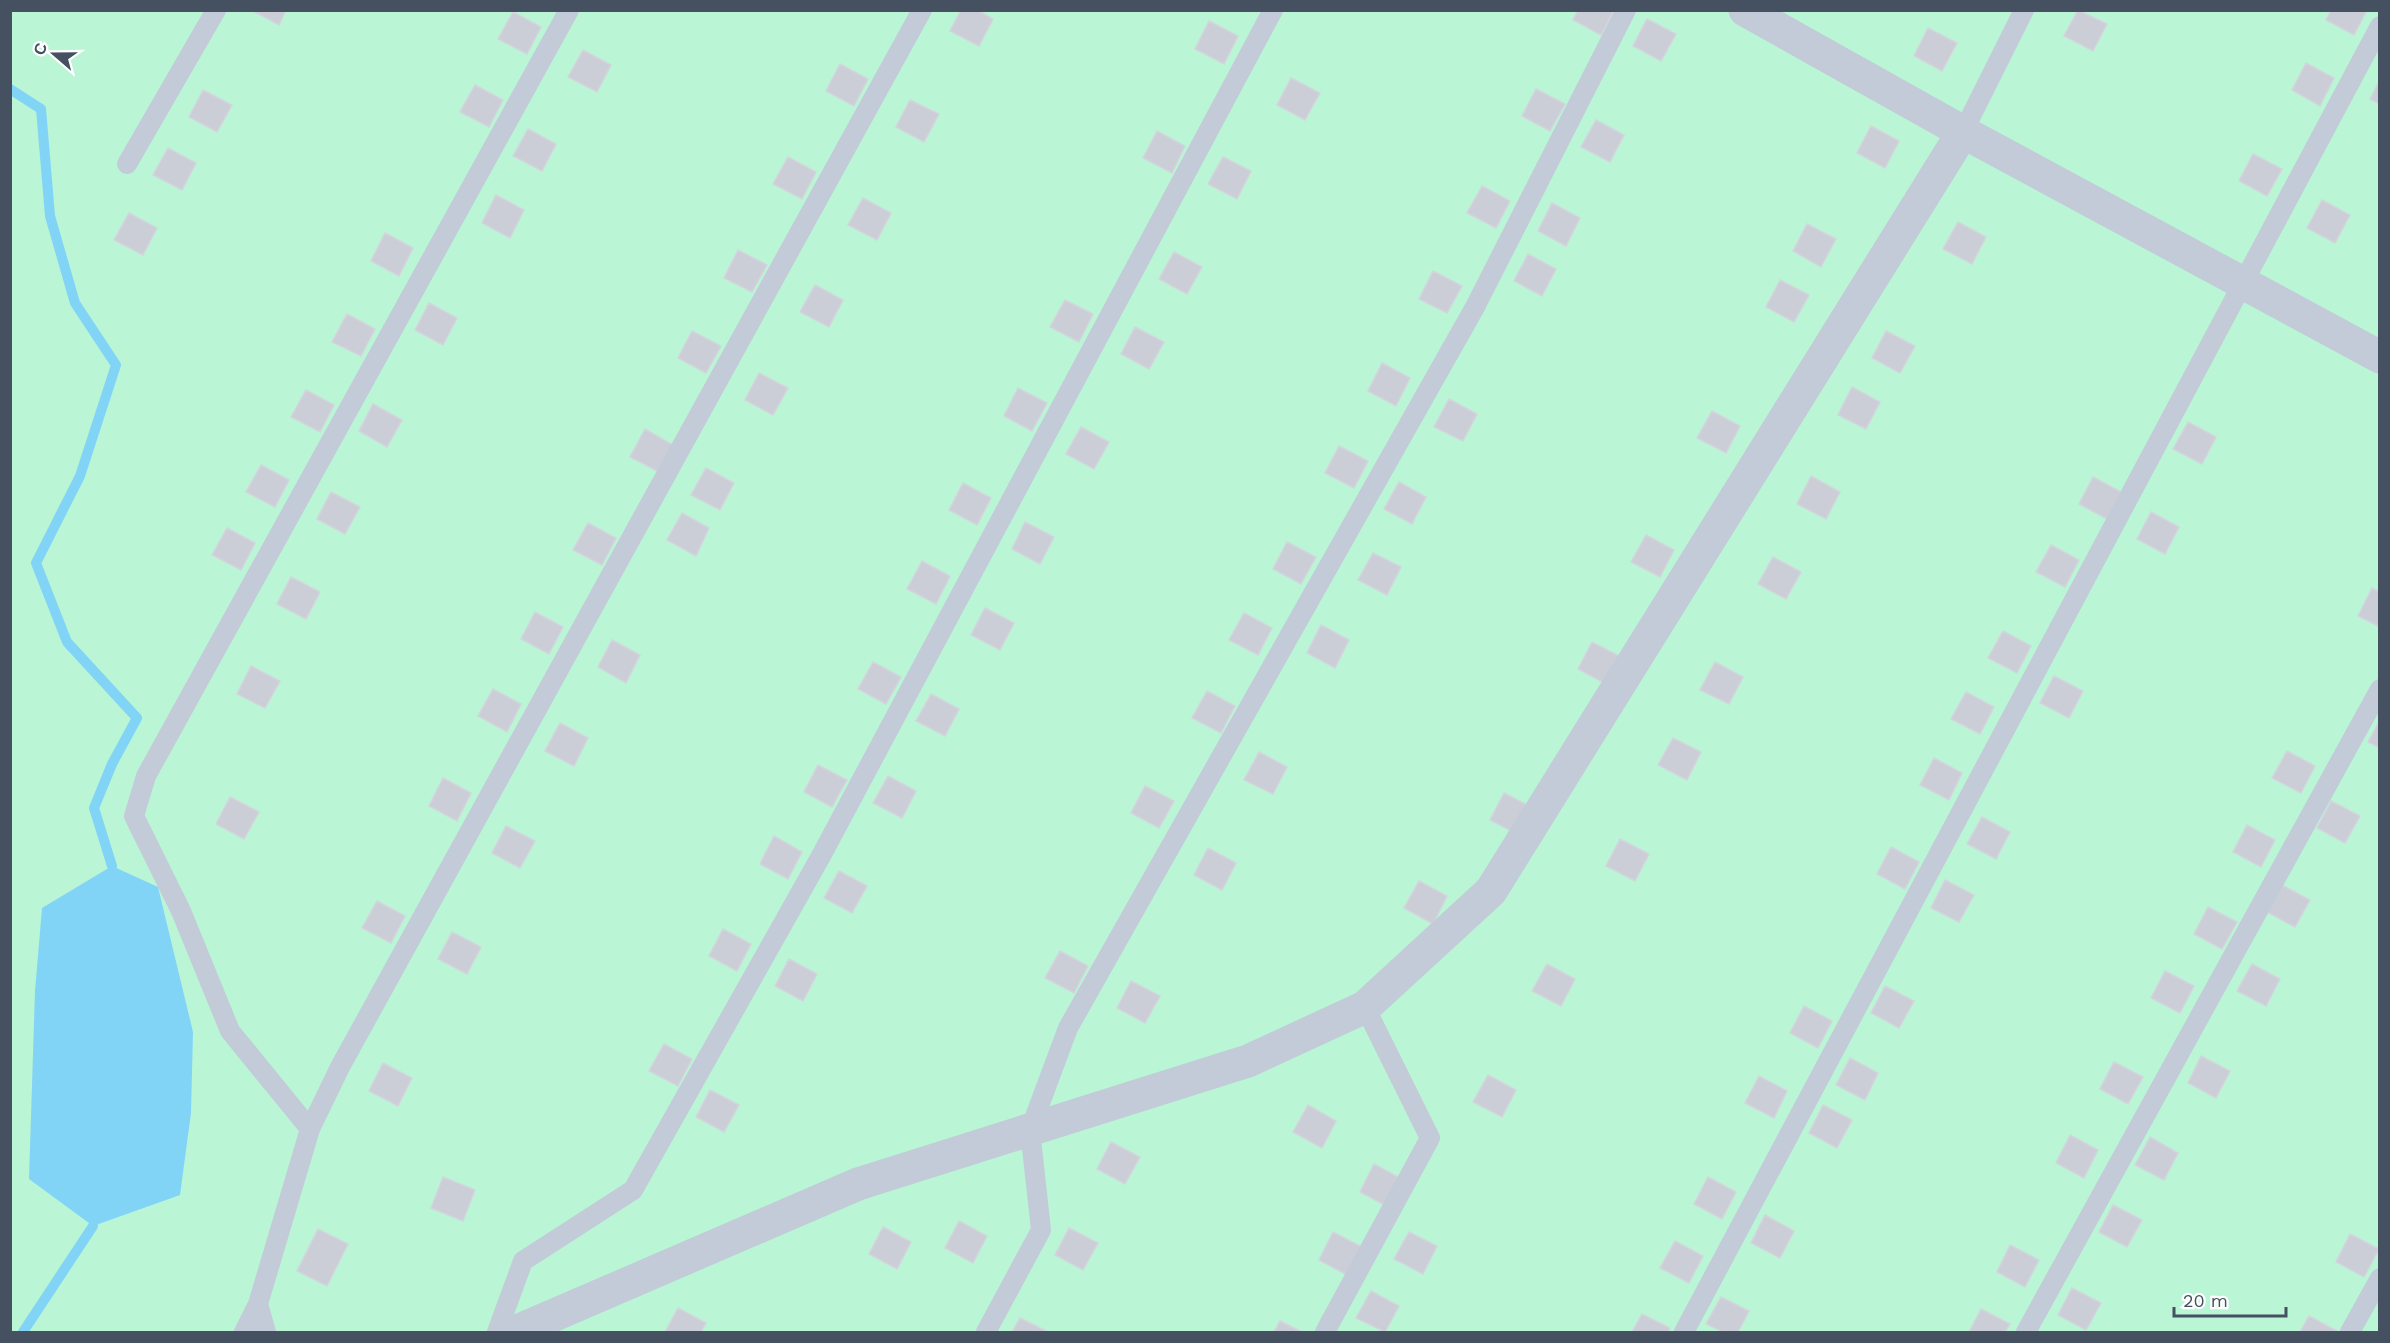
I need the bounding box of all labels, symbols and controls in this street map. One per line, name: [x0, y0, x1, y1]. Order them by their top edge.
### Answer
north arrow: [24, 24, 84, 84]
text: С: [29, 40, 51, 58]
scale bar: [2174, 1280, 2286, 1318]
text: 20 m: [2183, 1290, 2228, 1311]

